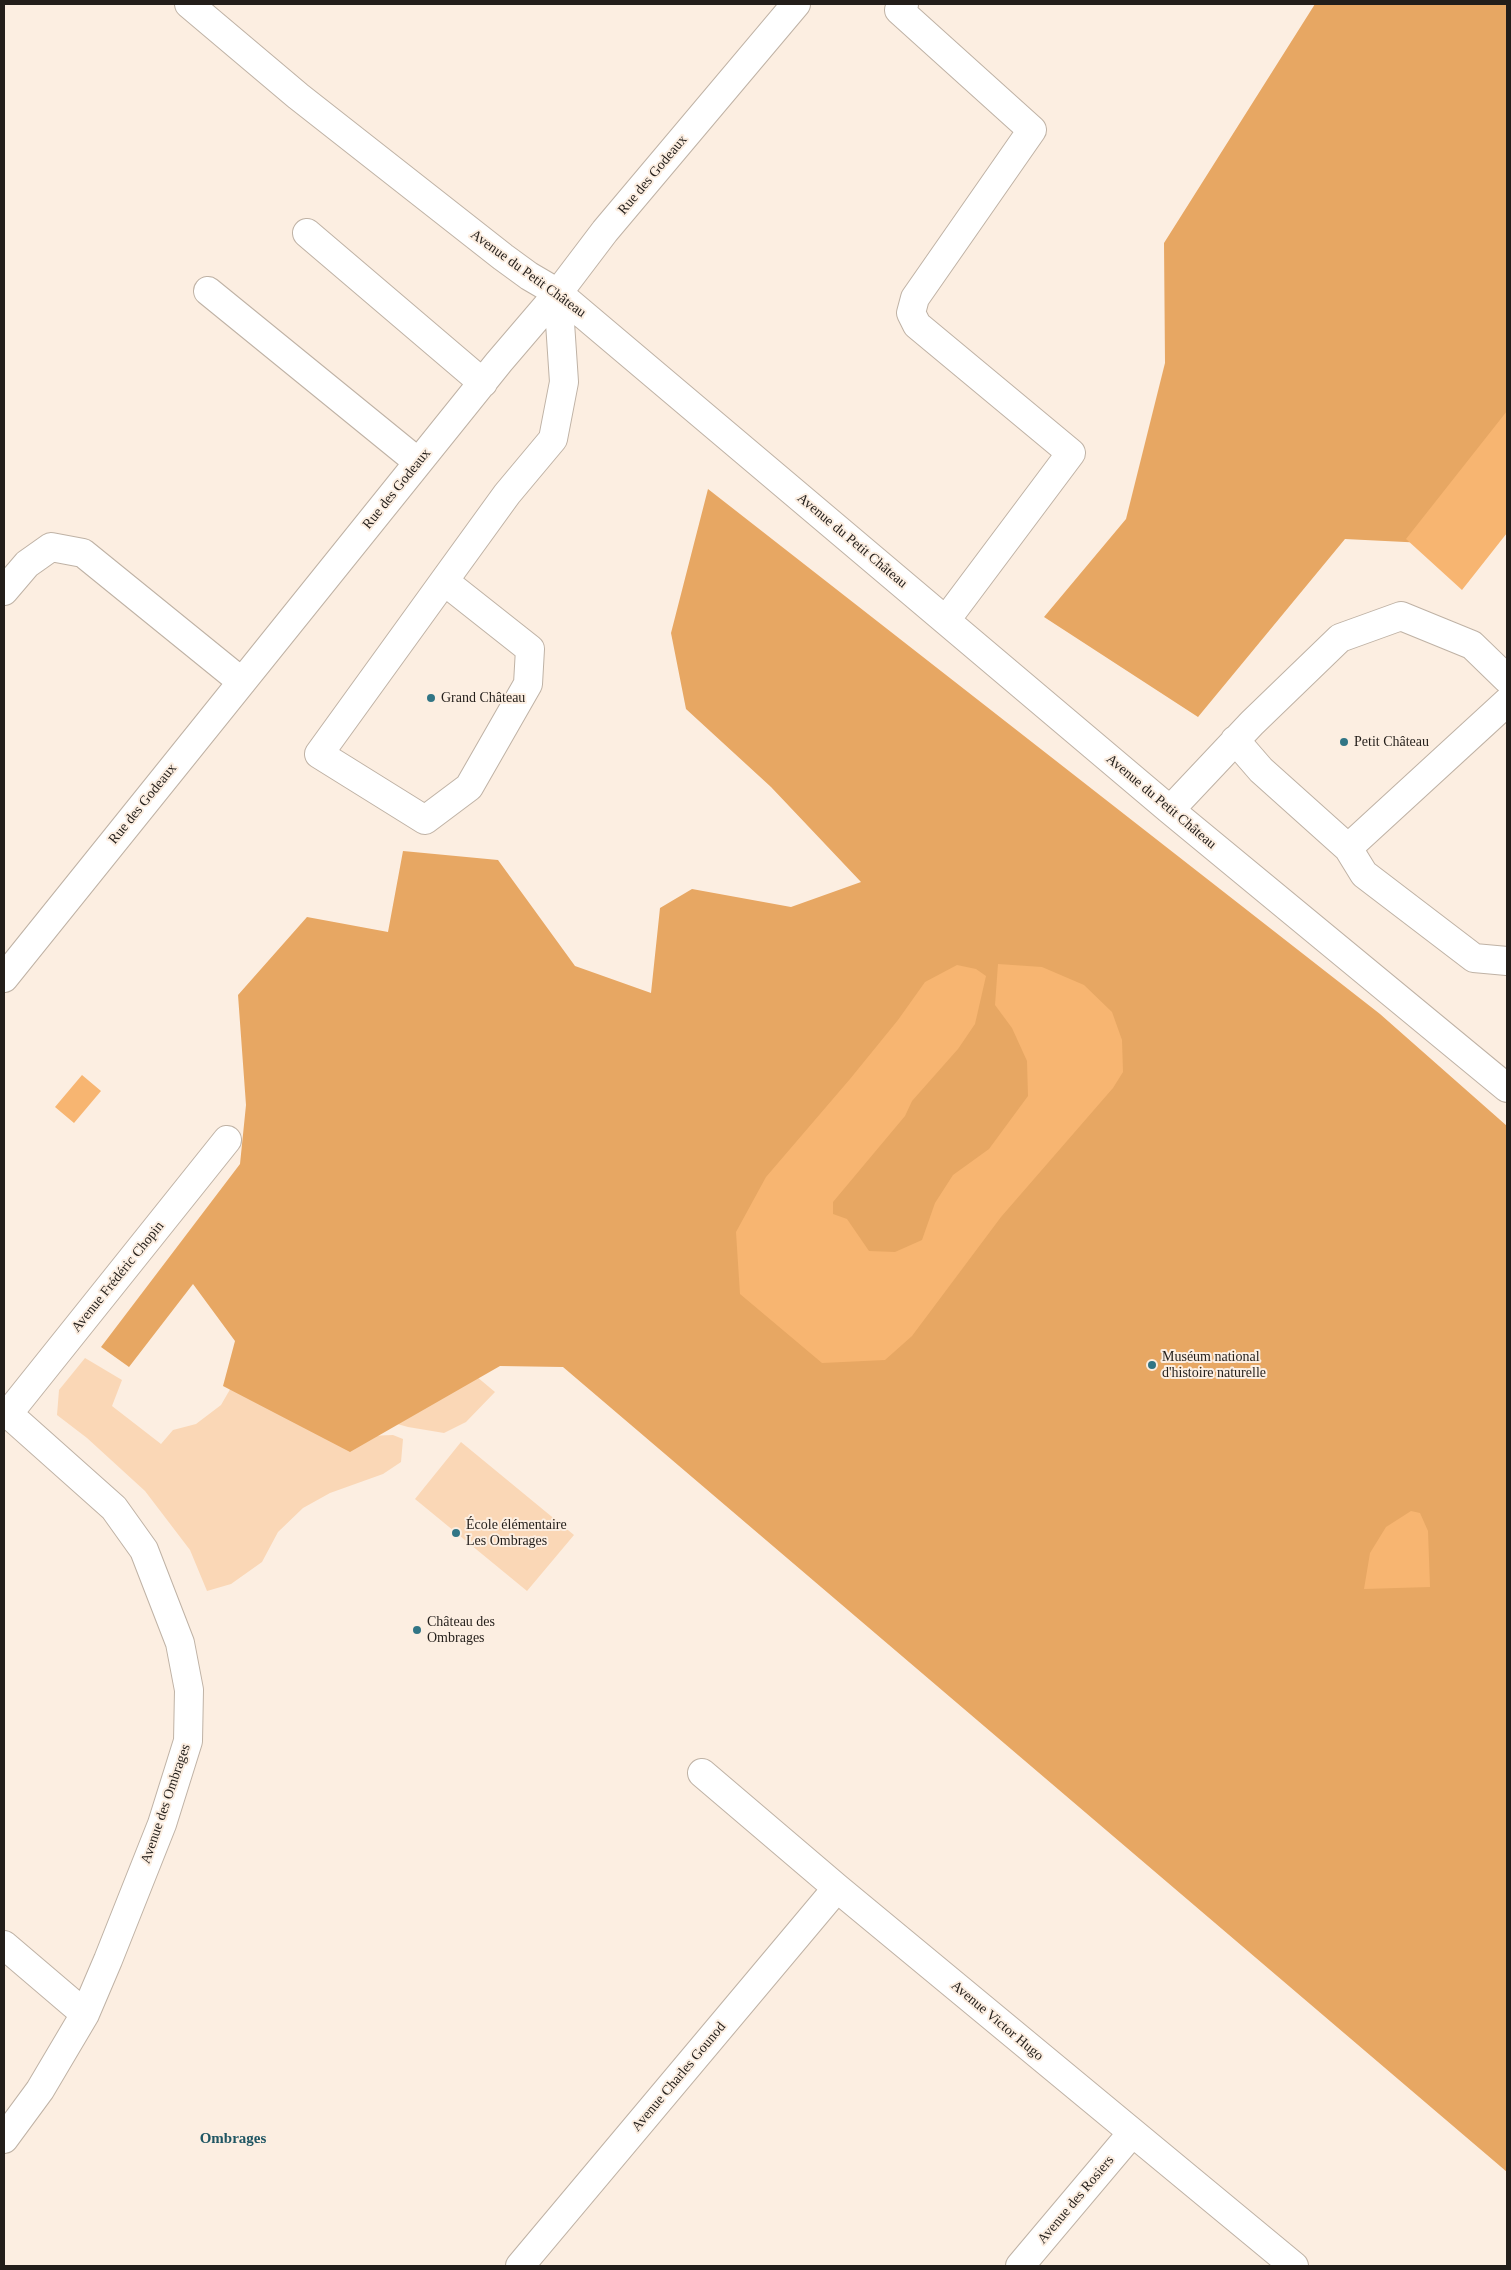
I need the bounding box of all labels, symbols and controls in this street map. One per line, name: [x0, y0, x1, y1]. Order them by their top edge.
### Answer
street label: Rue des Godeaux: [615, 132, 691, 218]
street label: Avenue du Petit Château: [467, 226, 589, 322]
street label: Rue des Godeaux: [359, 445, 435, 533]
street label: Avenue du Petit Château: [794, 490, 910, 592]
place label: Grand Château: [441, 690, 525, 706]
marker: Grand Château: [425, 692, 437, 704]
place label: Petit Château: [1354, 734, 1429, 750]
marker: Petit Château: [1338, 736, 1350, 748]
street label: Avenue du Petit Château: [1103, 751, 1219, 853]
street label: Rue des Godeaux: [105, 760, 181, 848]
street label: Avenue Frédéric Chopin: [68, 1218, 168, 1336]
place label: Muséum national d'histoire naturelle: [1162, 1349, 1266, 1381]
marker: Muséum national d'histoire naturelle: [1146, 1359, 1158, 1371]
place label: École élémentaire Les Ombrages: [466, 1517, 567, 1550]
marker: École élémentaire Les Ombrages: [450, 1527, 462, 1539]
place label: Château des Ombrages: [427, 1614, 495, 1646]
marker: Château des Ombrages: [411, 1624, 423, 1636]
street label: Avenue des Ombrages: [138, 1742, 194, 1866]
street label: Avenue Victor Hugo: [947, 1977, 1047, 2065]
street label: Avenue Charles Gounod: [628, 2019, 730, 2135]
district label: Ombrages: [200, 2130, 266, 2148]
street label: Avenue des Rosiers: [1034, 2152, 1118, 2248]

